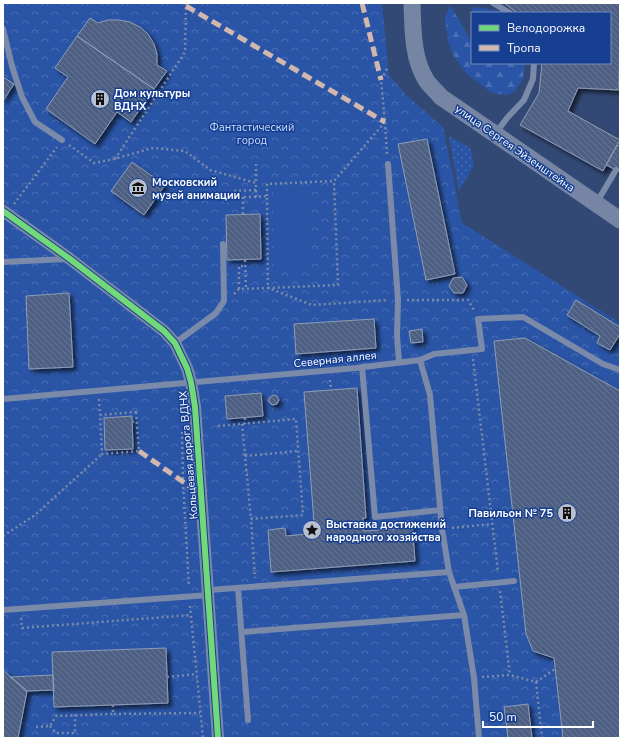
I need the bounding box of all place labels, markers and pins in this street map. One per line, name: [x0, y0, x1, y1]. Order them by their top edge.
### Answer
place label: Дом культуры ВДНХ: [114, 86, 190, 114]
building icon: Дом культуры ВДНХ: [89, 88, 111, 110]
place label: Московский музей анимации: [152, 175, 240, 203]
museum icon: Московский музей анимации: [127, 177, 149, 199]
building icon: Павильон № 75: [556, 502, 578, 524]
place label: Павильон № 75: [468, 506, 553, 521]
place label: Выставка достижений народного хозяйства: [326, 517, 446, 545]
place icon: Выставка достижений народного хозяйства: [301, 519, 323, 541]

